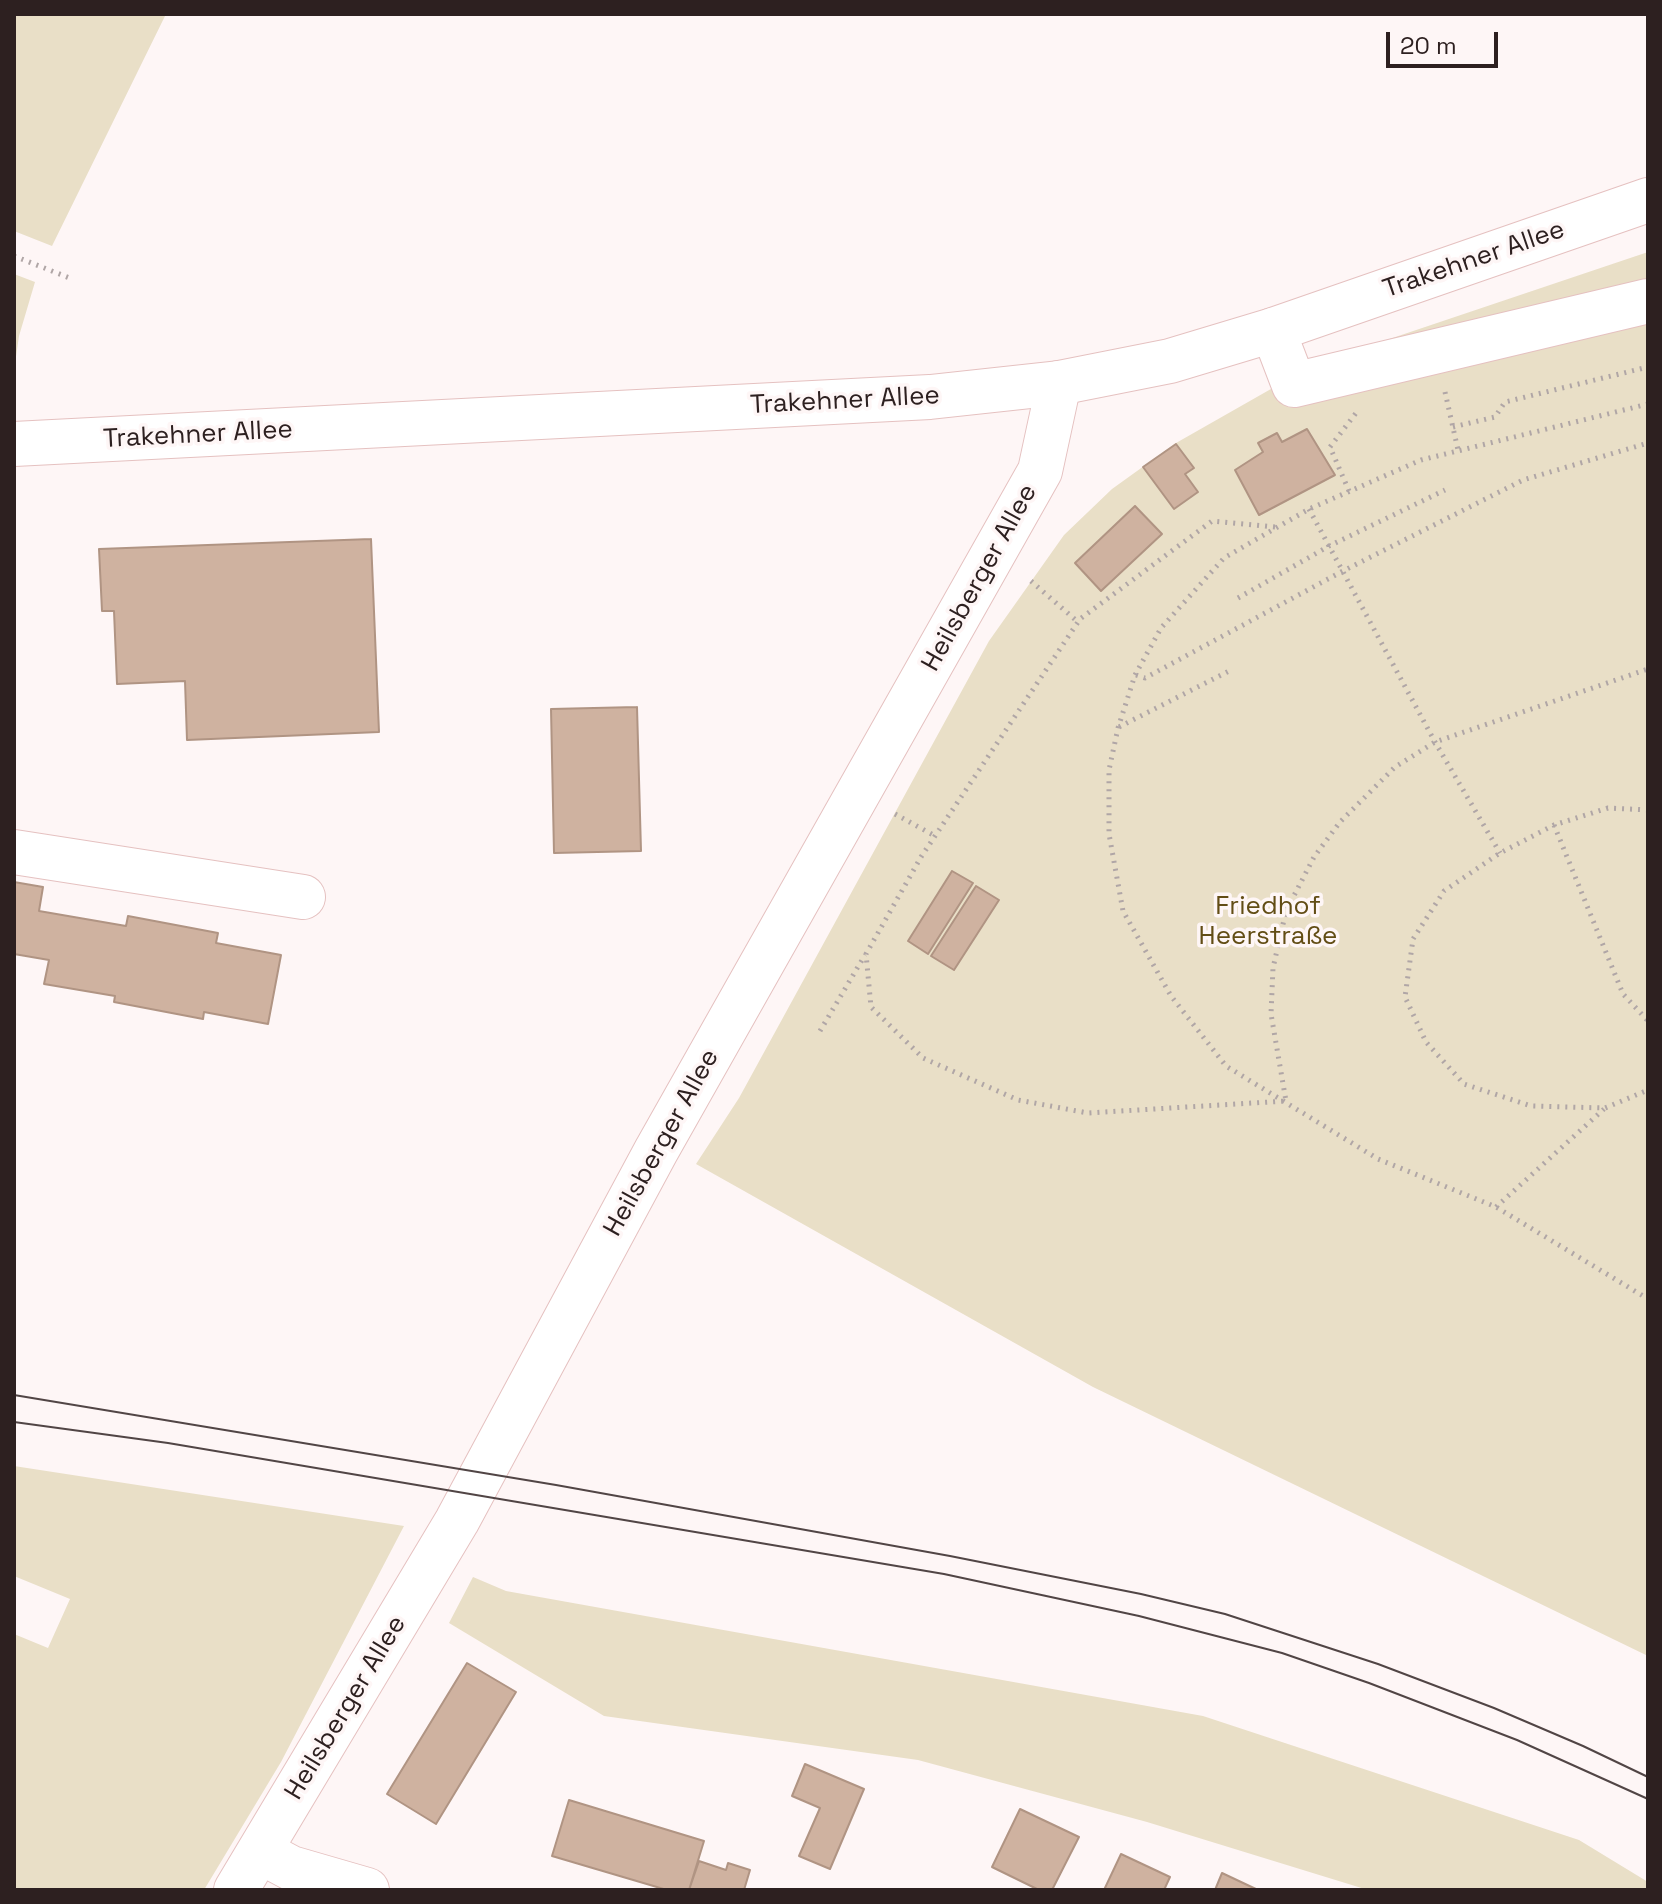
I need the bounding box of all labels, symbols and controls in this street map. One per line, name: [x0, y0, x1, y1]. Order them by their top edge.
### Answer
scale bar: [1390, 16, 1502, 66]
text: 20 m: [1400, 30, 1457, 61]
street label: Trakehner Allee: [1379, 214, 1569, 306]
street label: Trakehner Allee: [749, 380, 941, 422]
street label: Trakehner Allee: [102, 414, 294, 456]
street label: Heilsberger Allee: [916, 479, 1044, 677]
park label: Friedhof Heerstraße: [1199, 891, 1337, 952]
street label: Heilsberger Allee: [598, 1044, 726, 1242]
street label: Heilsberger Allee: [279, 1610, 413, 1806]

